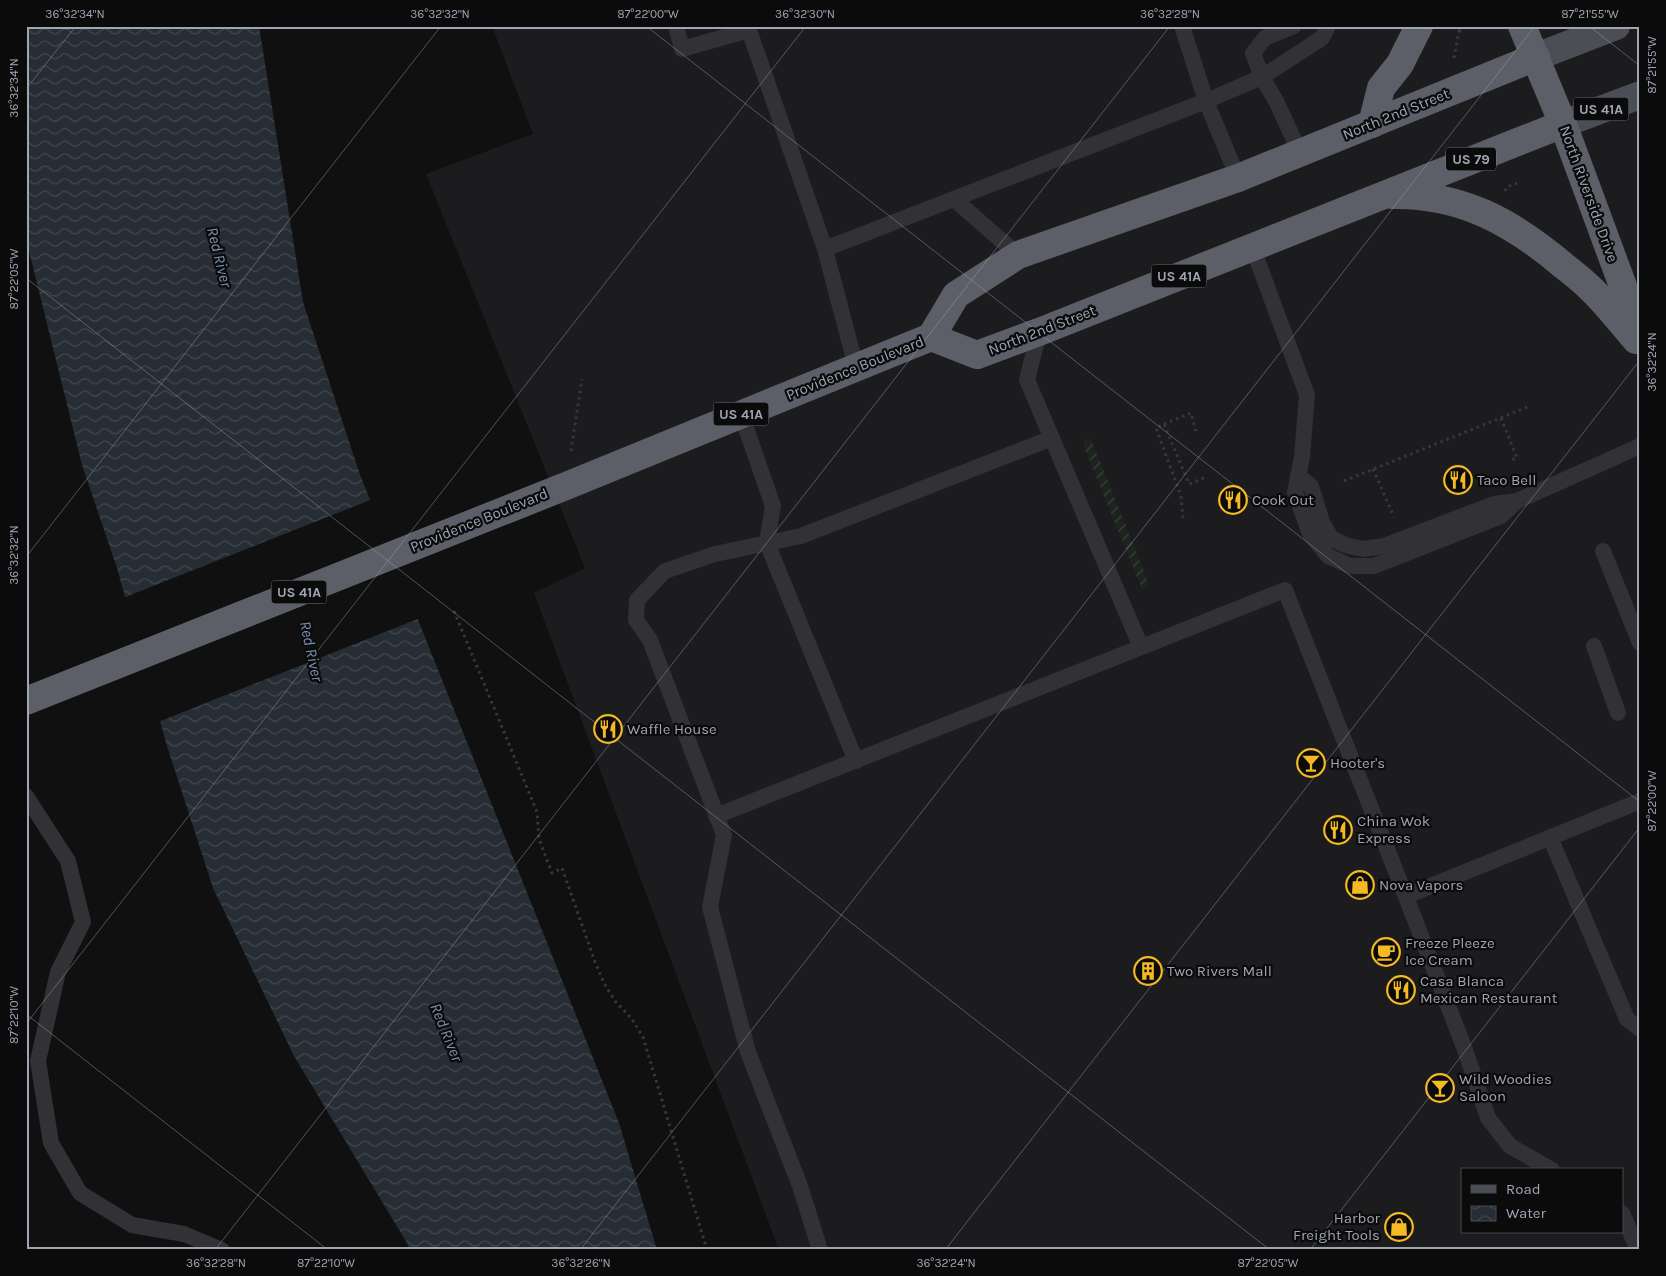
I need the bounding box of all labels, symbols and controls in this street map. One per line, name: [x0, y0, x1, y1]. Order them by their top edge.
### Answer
text: 36°32'34"N: [45, 7, 105, 21]
text: 36°32'32"N: [410, 7, 470, 21]
text: 87°22'00"W: [617, 7, 679, 21]
text: 36°32'30"N: [775, 7, 835, 21]
text: 36°32'28"N: [1140, 7, 1200, 21]
text: 87°21'55"W: [1561, 7, 1619, 21]
text: 87°21'55"W: [1645, 36, 1659, 94]
text: 36°32'34"N: [7, 58, 21, 118]
street label: North 2nd Street: [1340, 84, 1452, 144]
road number: US 41A: [1574, 98, 1628, 120]
street label: North Riverside Drive: [1556, 123, 1622, 265]
road number: US 79: [1446, 148, 1496, 170]
water label: Red River: [203, 225, 236, 290]
text: 87°22'05"W: [7, 248, 21, 309]
road number: US 41A: [1152, 264, 1206, 288]
street label: North 2nd Street: [986, 301, 1099, 359]
street label: Providence Boulevard: [783, 332, 927, 404]
text: 36°32'24"N: [1645, 332, 1659, 392]
road number: US 41A: [714, 402, 768, 426]
restaurant icon: Taco Bell: [1443, 465, 1473, 495]
place label: Taco Bell: [1477, 471, 1536, 489]
street label: Providence Boulevard: [407, 484, 551, 556]
restaurant icon: Cook Out: [1218, 485, 1248, 515]
place label: Cook Out: [1252, 491, 1314, 509]
text: 36°32'32"N: [7, 525, 21, 585]
road number: US 41A: [272, 580, 326, 604]
water label: Red River: [296, 619, 327, 684]
restaurant icon: Waffle House: [593, 714, 623, 744]
place label: Waffle House: [627, 720, 717, 738]
bar icon: Hooter's: [1296, 748, 1326, 778]
place label: Hooter's: [1330, 754, 1385, 772]
text: 87°22'00"W: [1645, 770, 1659, 832]
place label: China Wok Express: [1357, 812, 1430, 847]
restaurant icon: China Wok Express: [1323, 815, 1353, 845]
shop icon: Nova Vapors: [1345, 870, 1375, 900]
place label: Nova Vapors: [1379, 876, 1463, 894]
place label: Freeze Pleeze Ice Cream: [1405, 934, 1495, 969]
cafe icon: Freeze Pleeze Ice Cream: [1371, 937, 1401, 967]
building icon: Two Rivers Mall: [1133, 956, 1163, 986]
place label: Two Rivers Mall: [1167, 962, 1272, 980]
place label: Casa Blanca Mexican Restaurant: [1420, 972, 1558, 1007]
restaurant icon: Casa Blanca Mexican Restaurant: [1386, 975, 1416, 1005]
text: 87°22'10"W: [7, 986, 21, 1044]
water label: Red River: [426, 1000, 467, 1065]
place label: Wild Woodies Saloon: [1459, 1070, 1552, 1105]
bar icon: Wild Woodies Saloon: [1425, 1073, 1455, 1103]
legend: [1461, 1168, 1624, 1234]
text: Road: [1506, 1180, 1541, 1198]
text: Water: [1506, 1204, 1547, 1222]
place label: Harbor Freight Tools: [1293, 1209, 1381, 1244]
shop icon: Harbor Freight Tools: [1384, 1212, 1414, 1242]
text: 36°32'28"N: [186, 1256, 246, 1270]
text: 87°22'10"W: [297, 1256, 355, 1270]
text: 36°32'26"N: [551, 1256, 611, 1270]
text: 36°32'24"N: [916, 1256, 976, 1270]
text: 87°22'05"W: [1238, 1256, 1299, 1270]

